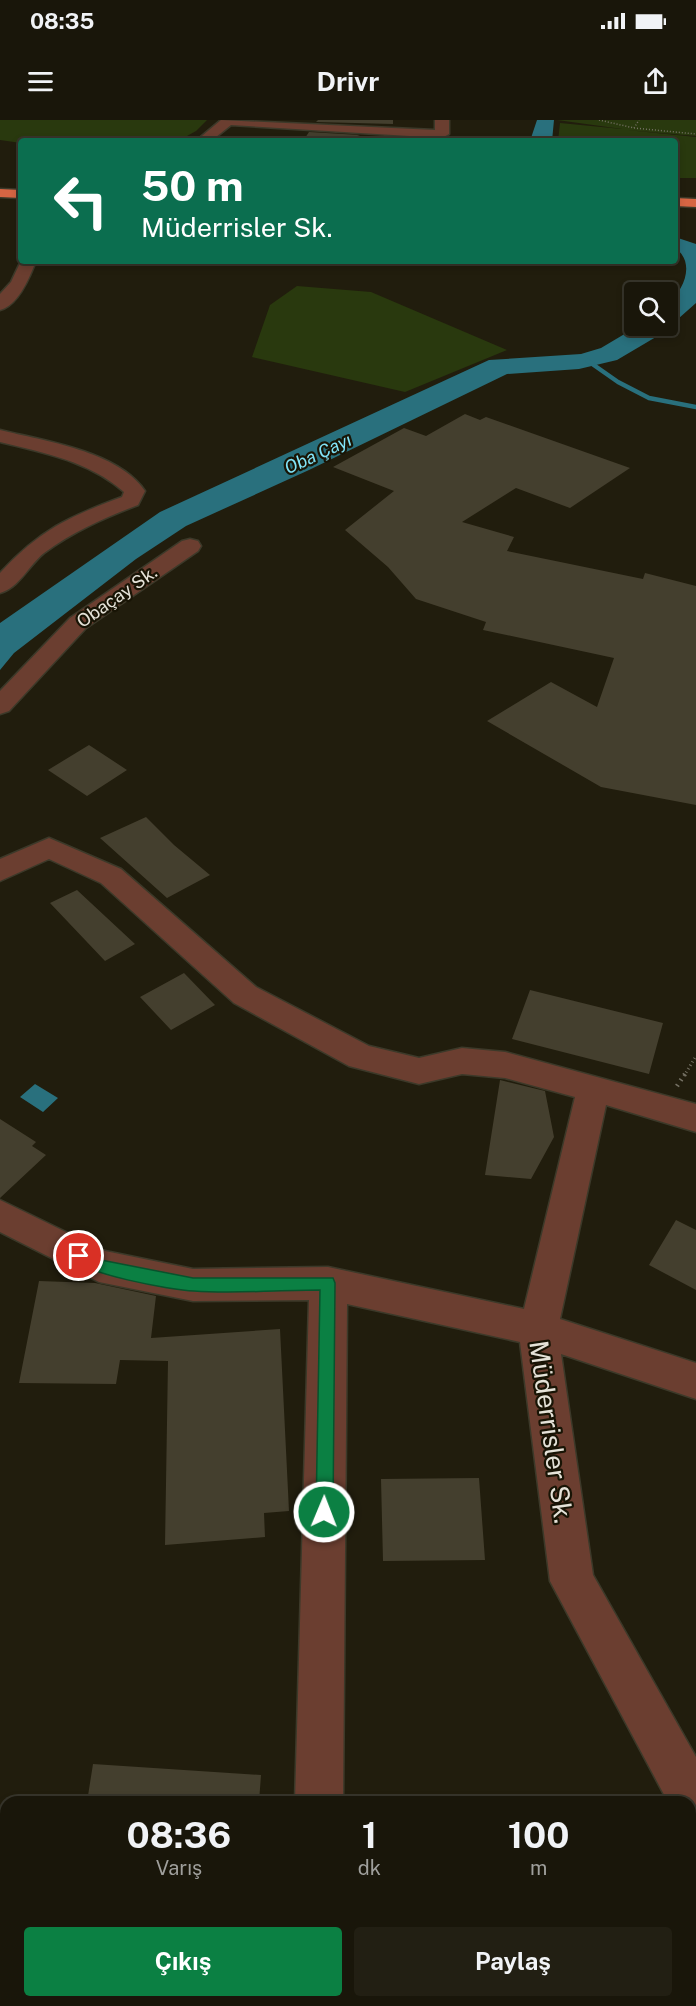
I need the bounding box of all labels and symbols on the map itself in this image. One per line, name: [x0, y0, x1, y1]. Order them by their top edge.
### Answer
water label: Oba Çayı: [281, 429, 355, 478]
street label: Obaçay Sk.: [73, 561, 161, 632]
pin: [53, 1230, 104, 1281]
street label: Müderrisler Sk.: [523, 1338, 580, 1525]
position arrow: [292, 1480, 356, 1544]

